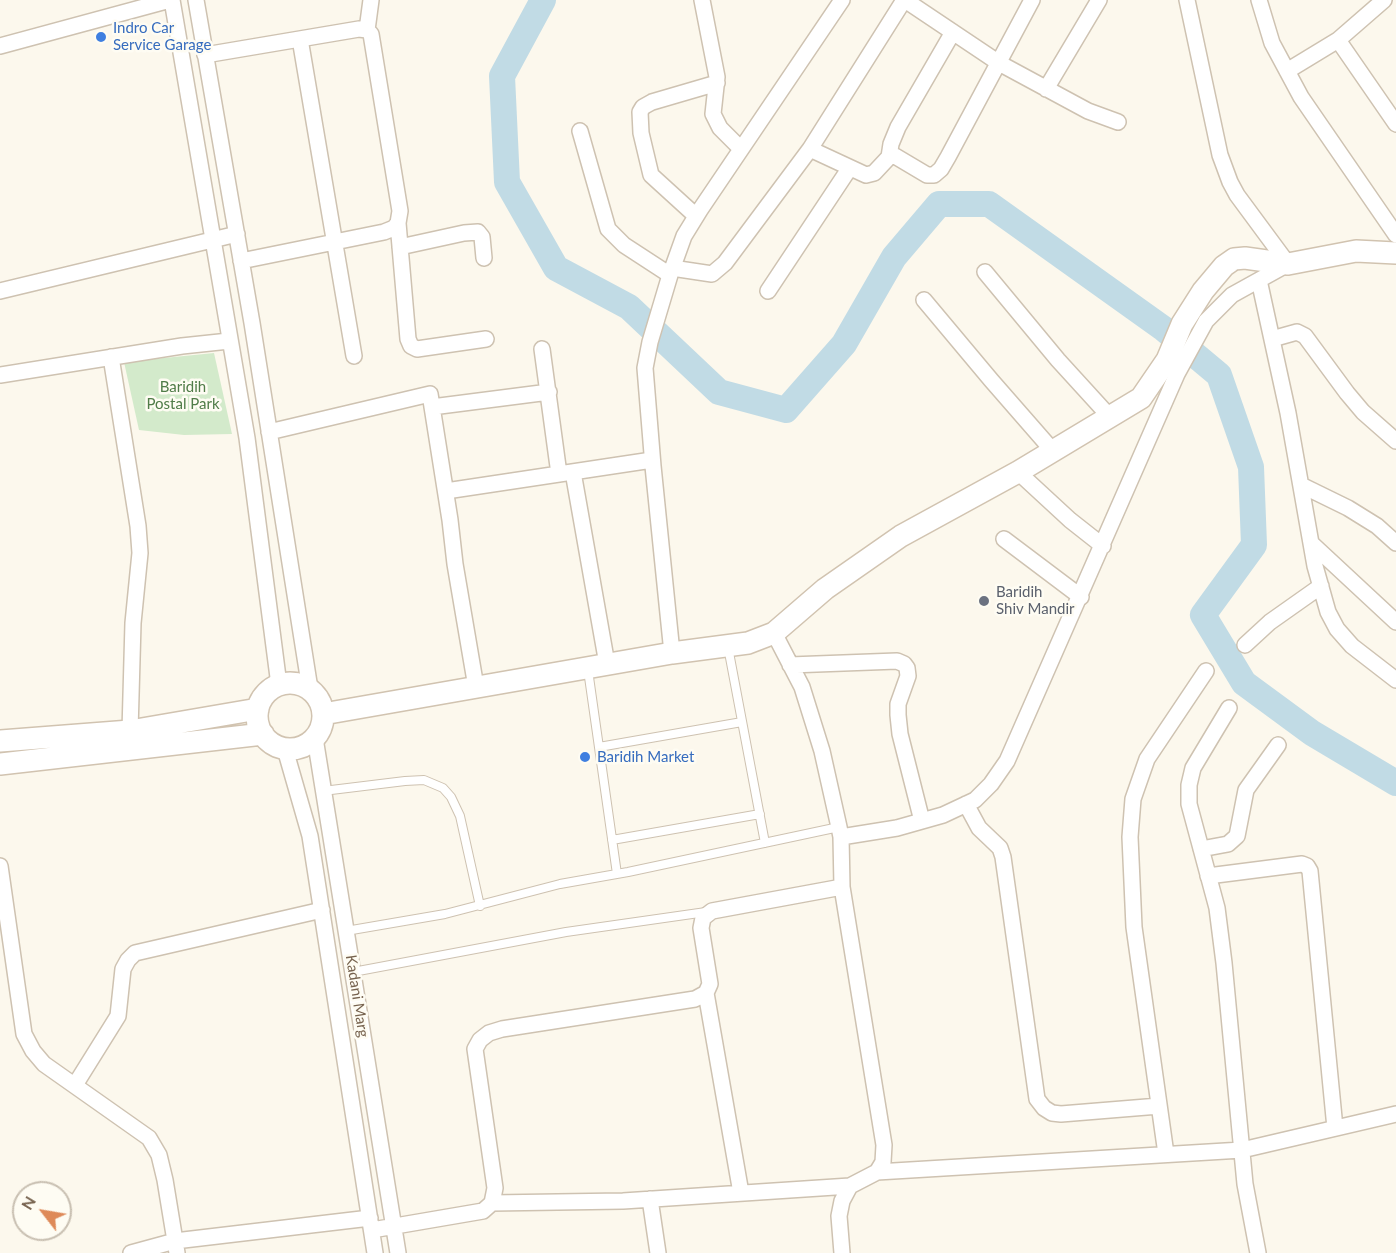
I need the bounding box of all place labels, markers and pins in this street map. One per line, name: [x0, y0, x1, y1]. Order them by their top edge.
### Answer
place label: Indro Car Service Garage: [113, 19, 211, 54]
marker: Indro Car Service Garage: [94, 30, 108, 44]
place label: Baridih Shiv Mandir: [996, 583, 1075, 618]
marker: Baridih Shiv Mandir: [977, 594, 991, 608]
place label: Baridih Market: [597, 748, 694, 766]
marker: Baridih Market: [578, 750, 592, 764]

